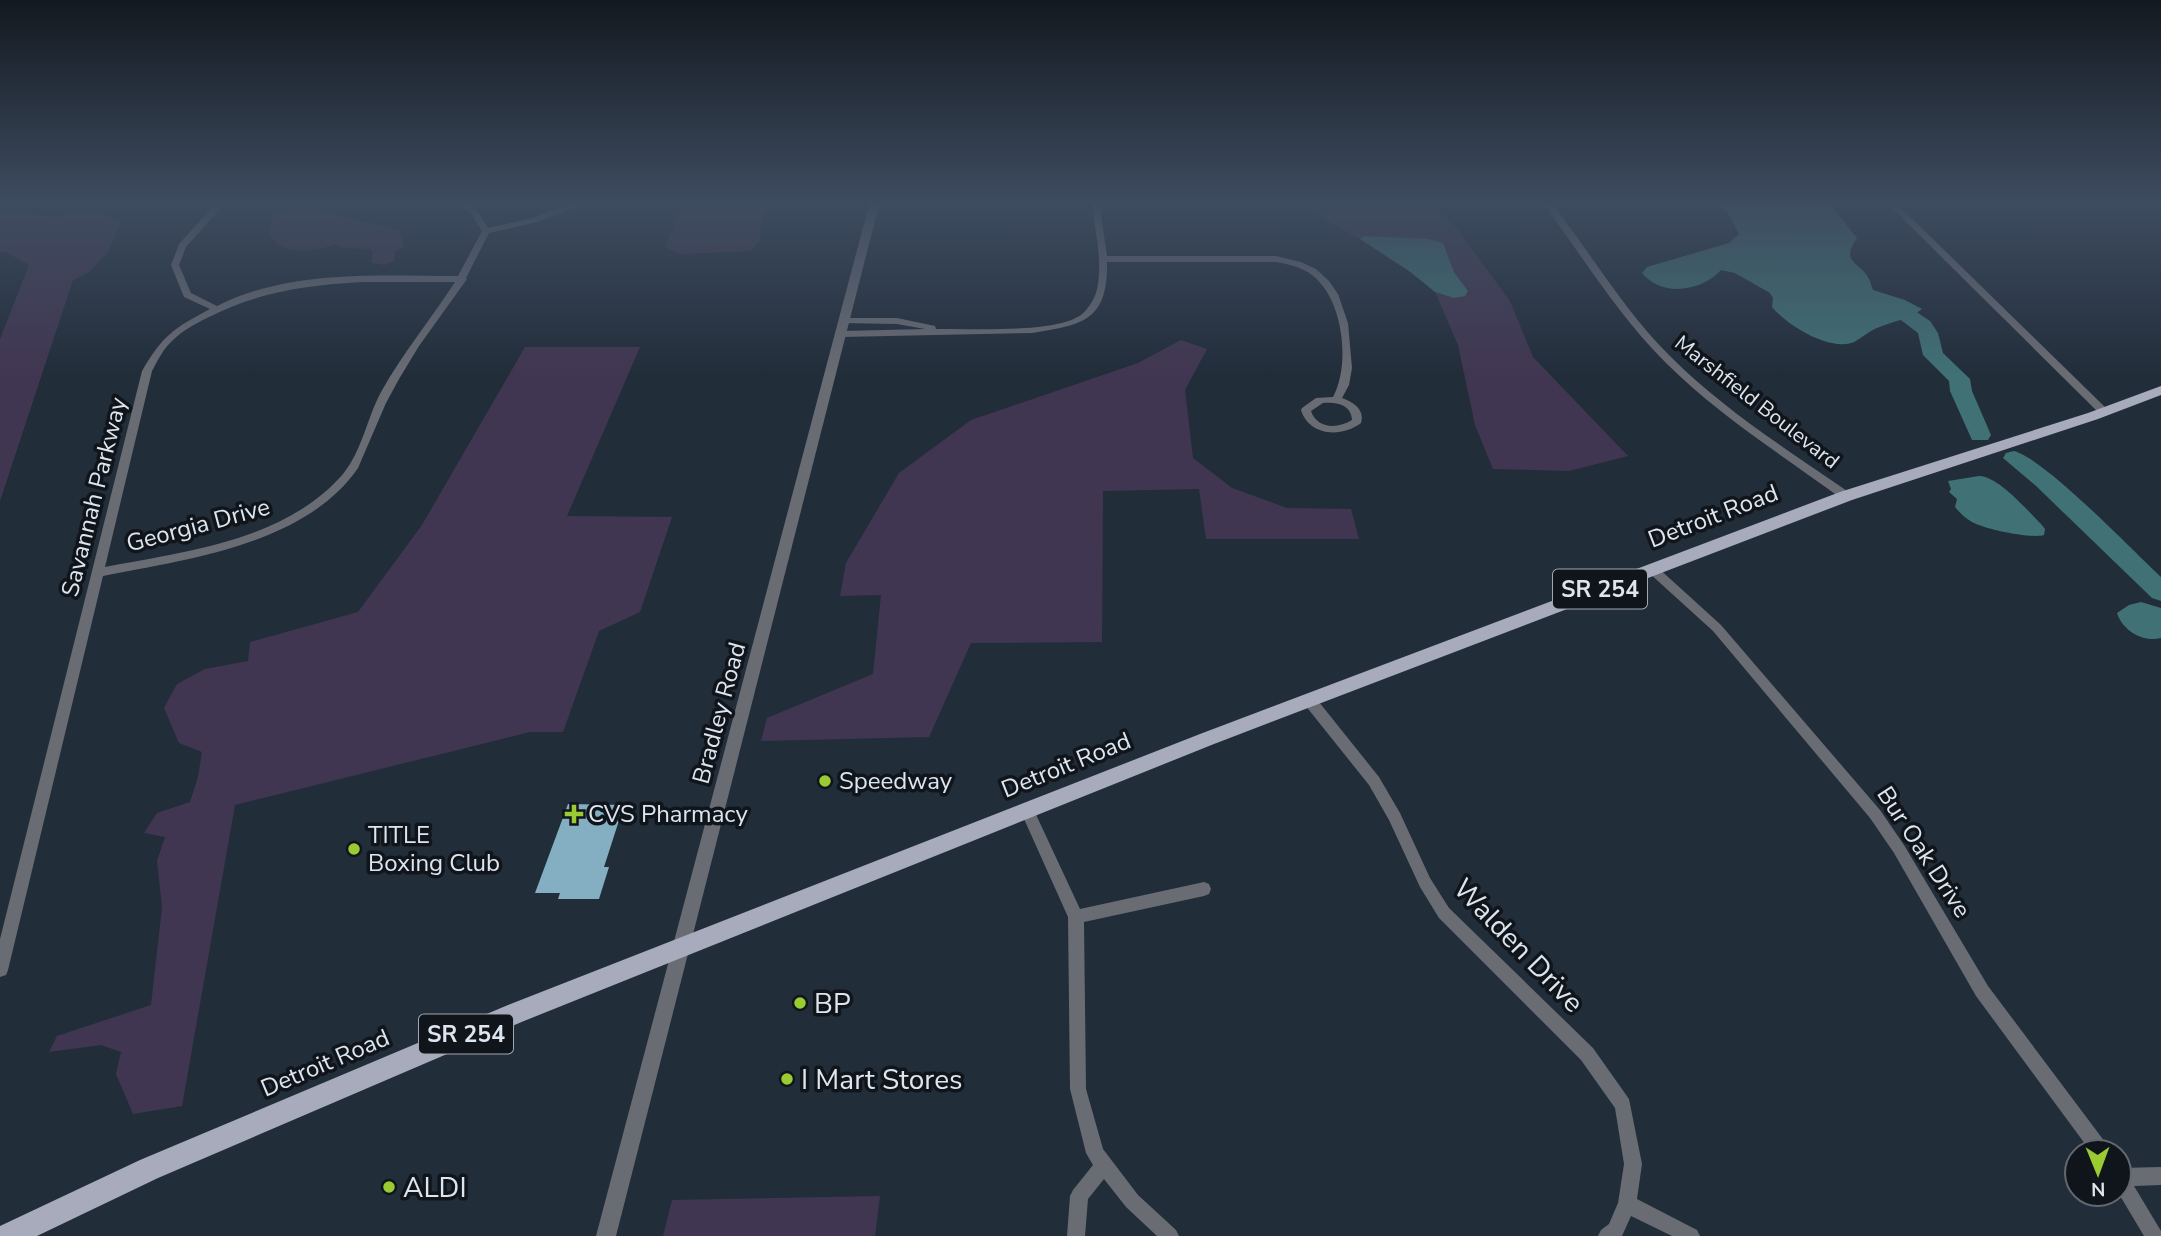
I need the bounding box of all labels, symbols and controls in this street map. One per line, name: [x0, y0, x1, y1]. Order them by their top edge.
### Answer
street label: Marshfield Boulevard: [1669, 329, 1845, 475]
street label: Savannah Parkway: [54, 393, 134, 600]
street label: Detroit Road: [1643, 477, 1783, 555]
street label: Georgia Drive: [123, 490, 273, 560]
road number: SR 254: [1553, 569, 1647, 608]
street label: Bradley Road: [685, 639, 753, 787]
street label: Detroit Road: [997, 725, 1135, 805]
place label: Speedway: [839, 765, 953, 797]
marker: Speedway: [817, 773, 833, 789]
street label: Bur Oak Drive: [1870, 780, 1978, 924]
place label: CVS Pharmacy: [588, 798, 749, 830]
marker: CVS Pharmacy: [566, 806, 582, 822]
place label: TITLE Boxing Club: [368, 819, 500, 879]
marker: TITLE Boxing Club: [346, 841, 362, 857]
street label: Walden Drive: [1445, 870, 1592, 1021]
place label: BP: [814, 985, 851, 1023]
marker: BP: [792, 995, 808, 1011]
road number: SR 254: [419, 1015, 513, 1054]
street label: Detroit Road: [256, 1022, 394, 1104]
place label: I Mart Stores: [801, 1061, 963, 1099]
marker: I Mart Stores: [779, 1071, 795, 1087]
north arrow: [2063, 1138, 2133, 1208]
place label: ALDI: [403, 1169, 467, 1207]
text: N: [2091, 1176, 2106, 1202]
marker: ALDI: [381, 1179, 397, 1195]

